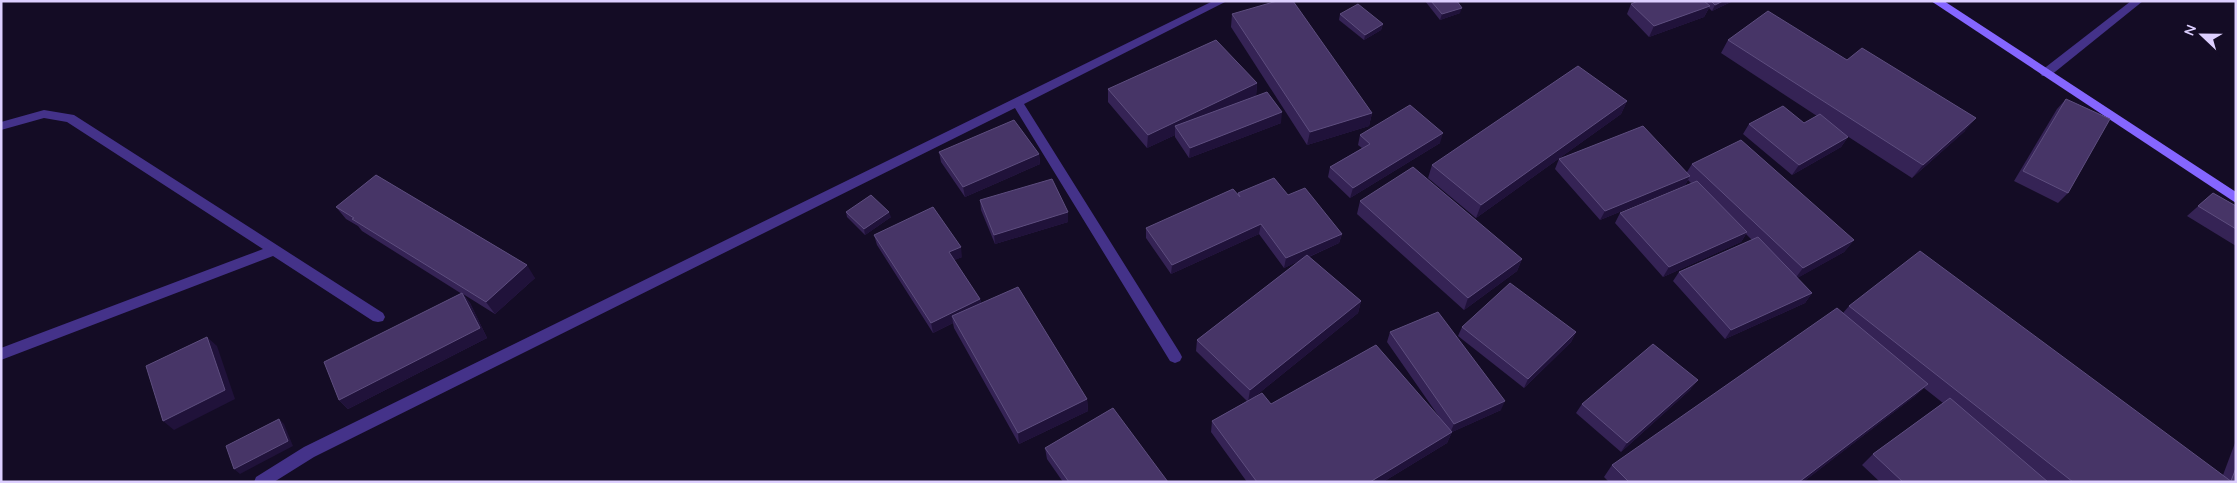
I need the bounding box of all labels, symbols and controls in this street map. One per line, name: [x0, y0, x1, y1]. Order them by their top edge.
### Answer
north arrow: [2177, 10, 2227, 60]
text: N: [2180, 22, 2200, 38]

